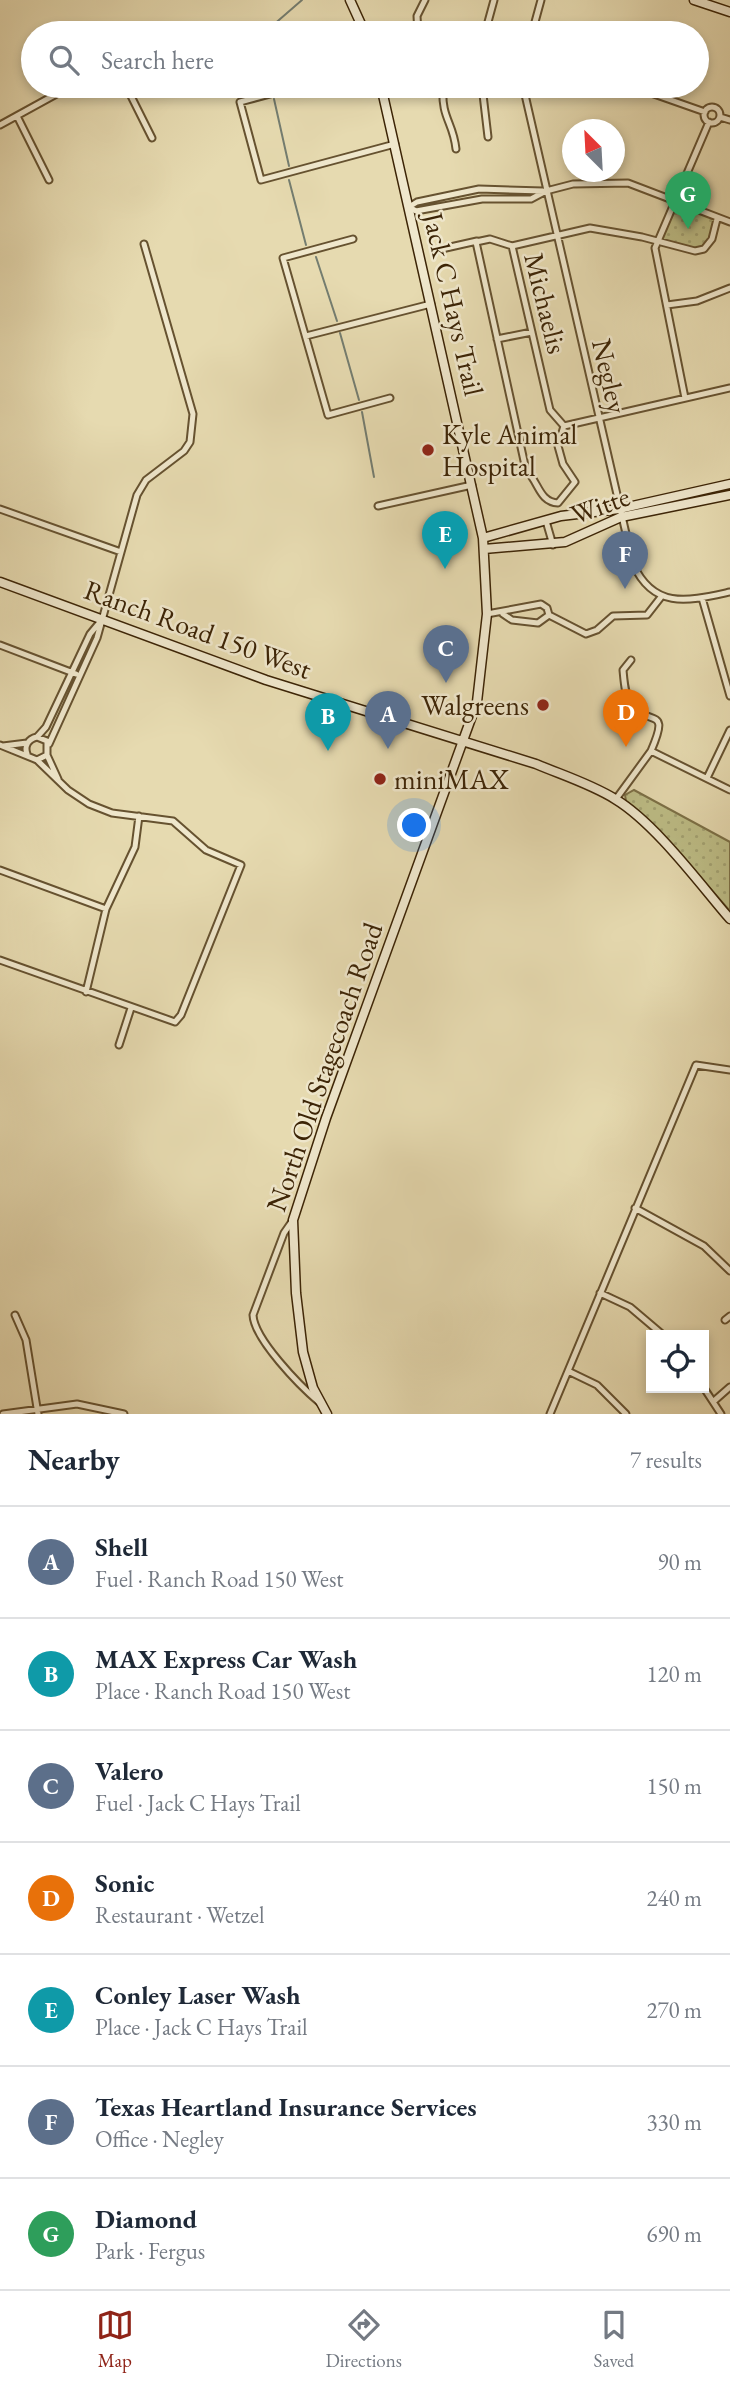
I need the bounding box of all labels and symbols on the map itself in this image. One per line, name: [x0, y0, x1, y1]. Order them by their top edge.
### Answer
north arrow: [562, 119, 625, 182]
pin: G: [665, 171, 711, 229]
street label: Jack C Hays Trail: [415, 207, 493, 399]
street label: Michaelis: [516, 249, 576, 357]
street label: Negley: [584, 335, 636, 417]
place label: Kyle Animal Hospital: [442, 416, 578, 484]
marker: Kyle Animal Hospital: [420, 442, 436, 458]
street label: Witte: [565, 478, 635, 532]
pin: E: [422, 511, 468, 569]
pin: F: [602, 531, 648, 589]
street label: Ranch Road 150 West: [80, 571, 317, 687]
pin: C: [423, 625, 469, 683]
place label: Walgreens: [421, 687, 529, 723]
pin: D: [603, 689, 649, 747]
pin: A: [365, 691, 411, 749]
pin: B: [305, 693, 351, 751]
marker: Walgreens: [535, 697, 551, 713]
place label: miniMAX: [394, 761, 509, 797]
marker: miniMAX: [372, 771, 388, 787]
your location: [397, 808, 431, 842]
street label: North Old Stagecoach Road: [258, 917, 391, 1216]

